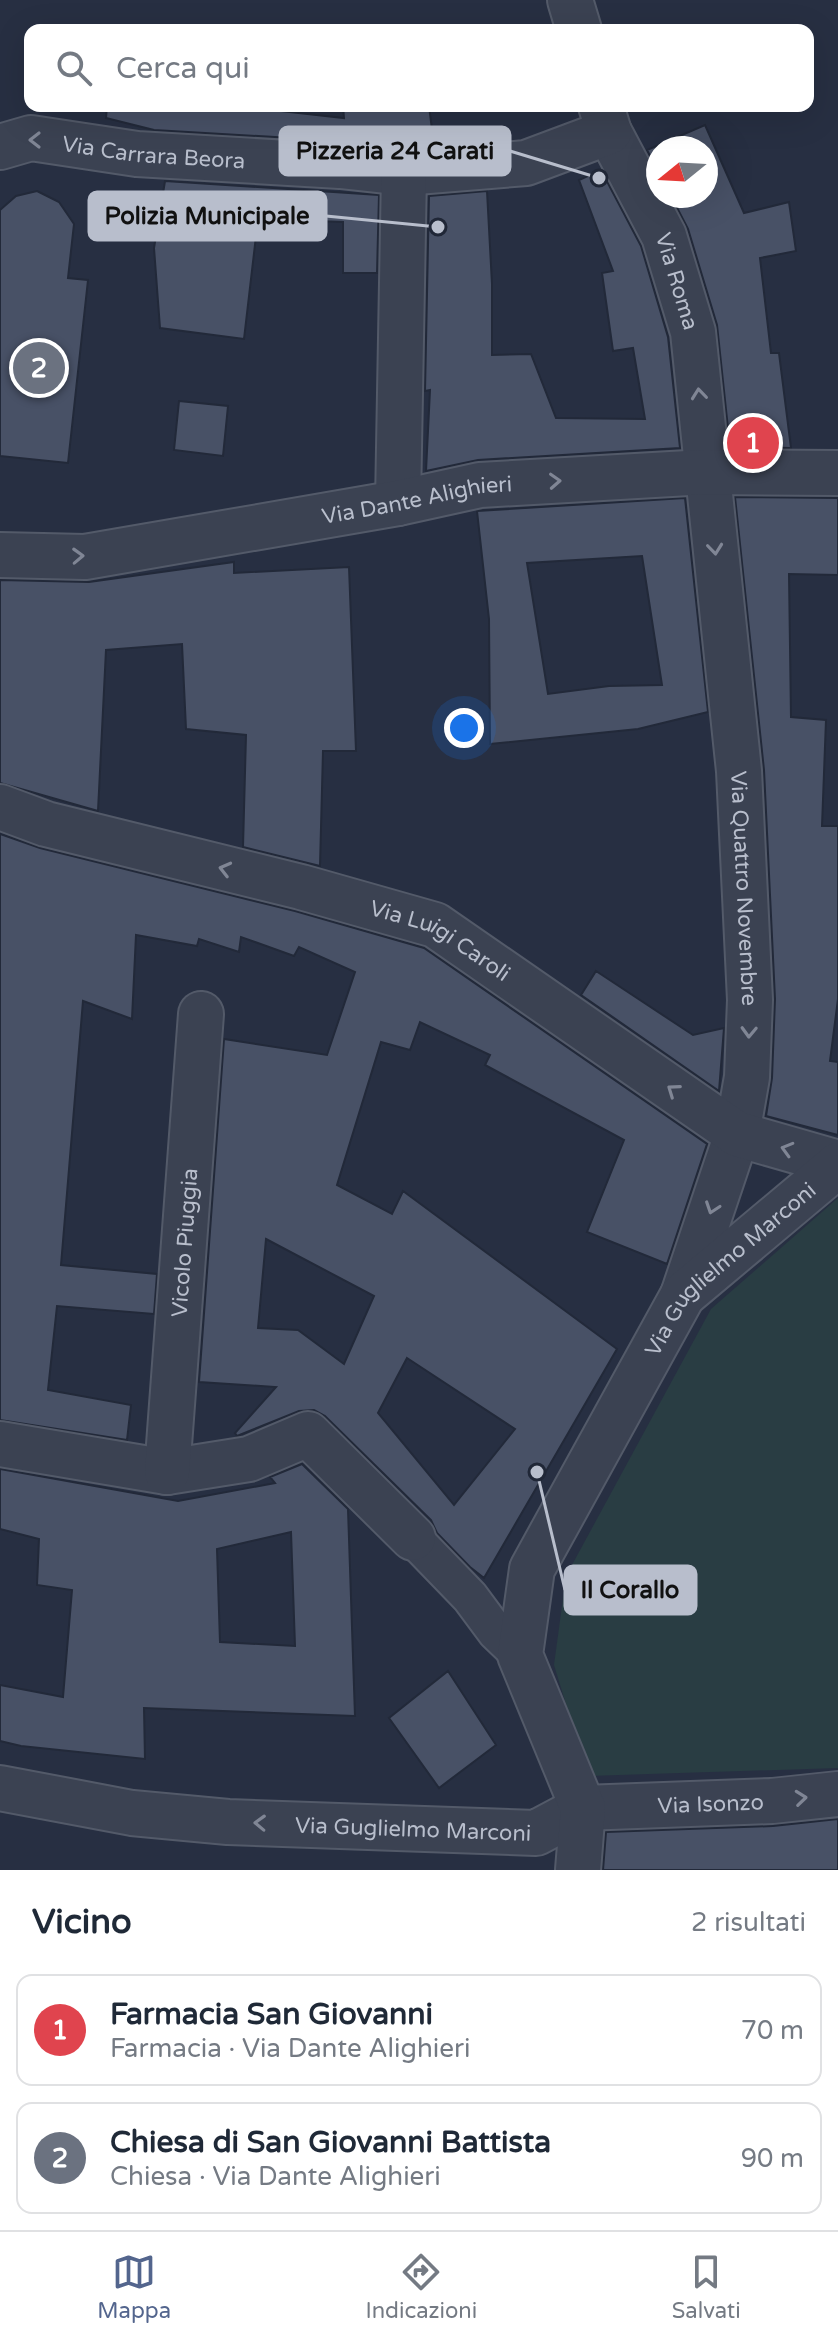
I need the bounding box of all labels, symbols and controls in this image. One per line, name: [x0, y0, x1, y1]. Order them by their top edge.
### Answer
search box: [24, 24, 814, 112]
icon: search: [52, 46, 96, 90]
text: Cerca qui: [116, 50, 250, 87]
callout: Pizzeria 24 Carati: [280, 127, 510, 175]
one-way arrow: [29, 131, 41, 149]
street label: Via Carrara Beora: [60, 131, 246, 174]
north arrow: [646, 136, 718, 208]
text: Pizzeria 24 Carati: [296, 137, 494, 166]
callout: Polizia Municipale: [89, 192, 326, 240]
text: Polizia Municipale: [104, 202, 310, 231]
street label: Via Roma: [650, 230, 704, 333]
pin: 2: [13, 338, 65, 398]
one-way arrow: [690, 387, 707, 400]
pin: 1: [727, 413, 779, 473]
street label: Via Dante Alighieri: [320, 471, 513, 530]
one-way arrow: [549, 473, 562, 490]
one-way arrow: [707, 543, 724, 556]
one-way arrow: [72, 547, 85, 564]
your location: [444, 708, 484, 748]
street label: Via Quattro Novembre: [725, 770, 762, 1006]
one-way arrow: [219, 861, 233, 878]
street label: Via Luigi Caroli: [367, 895, 515, 987]
one-way arrow: [741, 1026, 758, 1039]
one-way arrow: [667, 1085, 681, 1100]
one-way arrow: [781, 1142, 795, 1158]
street label: Vicolo Piuggia: [167, 1167, 204, 1318]
street label: Via Guglielmo Marconi: [640, 1177, 821, 1361]
one-way arrow: [705, 1200, 721, 1214]
callout: Il Corallo: [565, 1566, 696, 1614]
text: Il Corallo: [581, 1576, 679, 1605]
street label: Via Isonzo: [657, 1789, 764, 1819]
one-way arrow: [795, 1789, 808, 1806]
street label: Via Guglielmo Marconi: [294, 1812, 532, 1847]
one-way arrow: [253, 1815, 266, 1832]
text: Vicino: [32, 1902, 132, 1943]
text: 2 risultati: [691, 1907, 806, 1938]
text: Farmacia San Giovanni: [110, 1996, 433, 2033]
text: 1: [52, 2015, 68, 2046]
text: 70 m: [741, 2015, 804, 2046]
text: Farmacia · Via Dante Alighieri: [110, 2033, 470, 2064]
text: Chiesa di San Giovanni Battista: [110, 2124, 551, 2161]
text: 2: [52, 2143, 68, 2174]
text: 90 m: [741, 2143, 804, 2174]
text: Chiesa · Via Dante Alighieri: [110, 2161, 441, 2192]
tab: Mappa: [97, 2250, 171, 2324]
tab: Indicazioni: [366, 2250, 477, 2324]
tab: Salvati: [672, 2250, 741, 2324]

